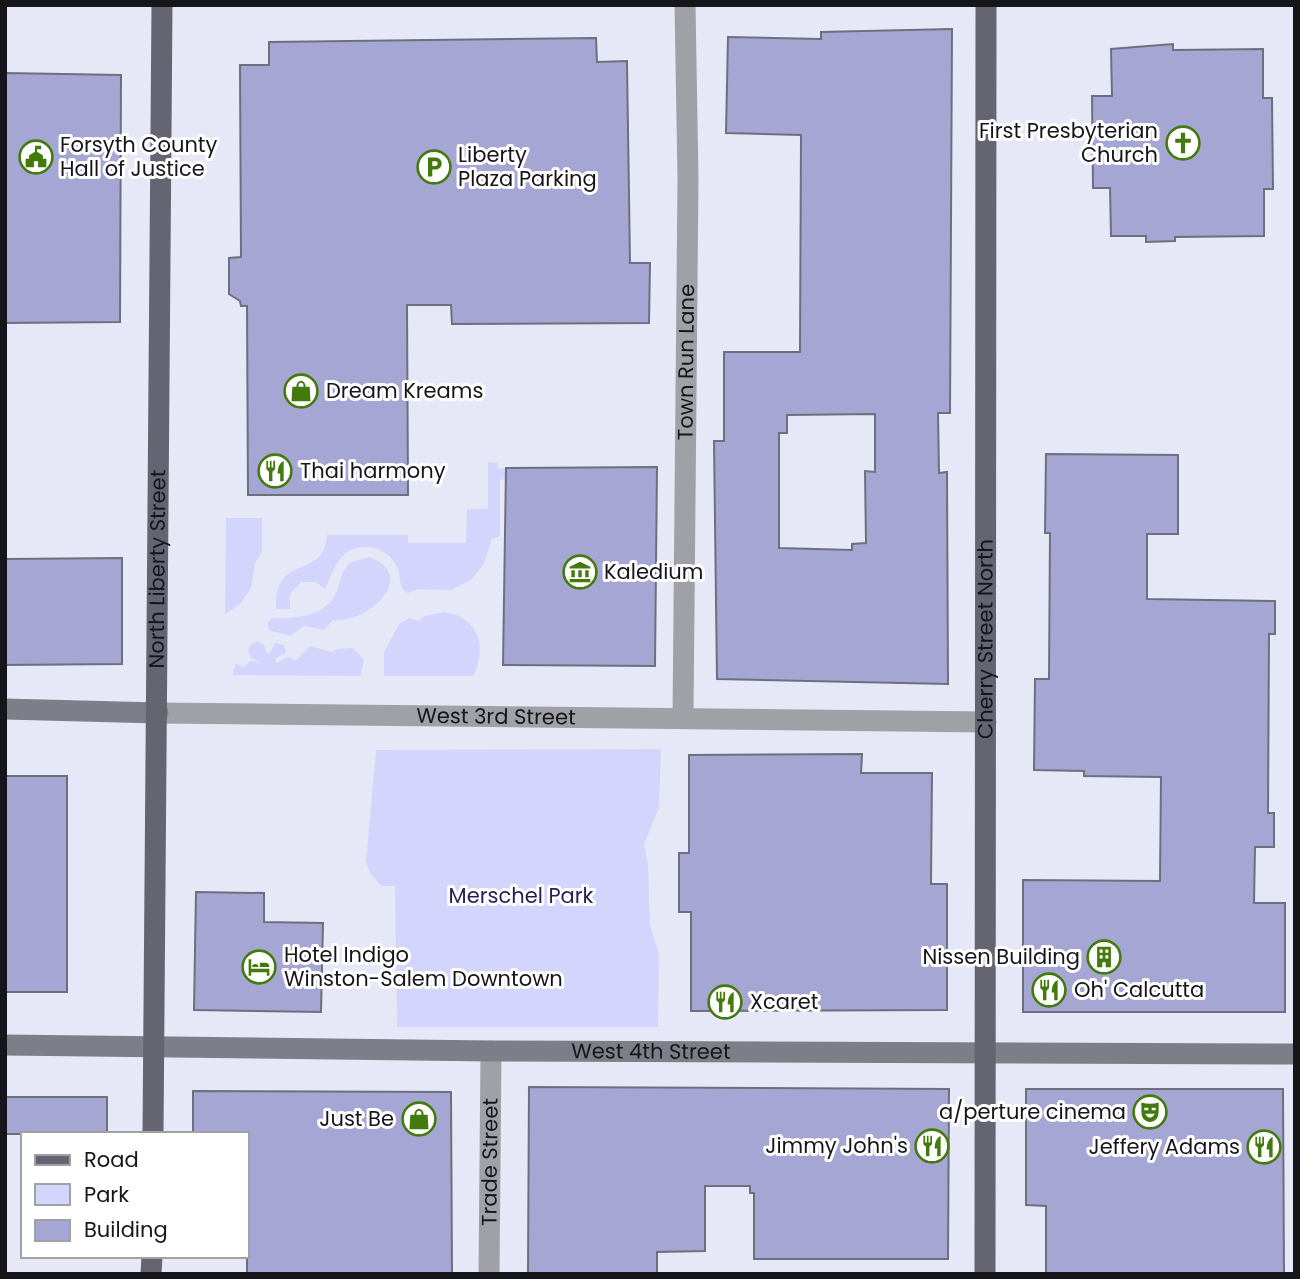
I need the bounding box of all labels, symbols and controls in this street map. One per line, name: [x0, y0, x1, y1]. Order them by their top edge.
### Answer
place label: First Presbyterian Church: [979, 116, 1158, 169]
church icon: First Presbyterian Church: [1164, 124, 1202, 162]
place label: Forsyth County Hall of Justice: [60, 130, 218, 183]
public building icon: Forsyth County Hall of Justice: [17, 138, 55, 176]
place label: Liberty Plaza Parking: [458, 140, 597, 193]
parking icon: Liberty Plaza Parking: [415, 148, 453, 186]
street label: Town Run Lane: [671, 284, 701, 440]
shop icon: Dream Kreams: [282, 372, 320, 410]
place label: Dream Kreams: [326, 376, 483, 405]
restaurant icon: Thai harmony: [256, 452, 294, 490]
place label: Thai harmony: [300, 456, 446, 485]
street label: North Liberty Street: [142, 470, 172, 669]
street label: Cherry Street North: [970, 539, 1000, 739]
museum icon: Kaledium: [561, 553, 599, 591]
place label: Kaledium: [604, 557, 703, 586]
street label: West 3rd Street: [416, 701, 576, 732]
park label: Merschel Park: [449, 881, 594, 910]
building icon: Nissen Building: [1085, 938, 1123, 976]
place label: Hotel Indigo Winston-Salem Downtown: [284, 940, 563, 993]
place label: Nissen Building: [922, 942, 1080, 971]
hotel icon: Hotel Indigo Winston-Salem Downtown: [240, 948, 278, 986]
restaurant icon: Oh' Calcutta: [1030, 971, 1068, 1009]
place label: Oh' Calcutta: [1074, 975, 1204, 1004]
restaurant icon: Xcaret: [706, 983, 744, 1021]
place label: Xcaret: [750, 987, 818, 1016]
street label: West 4th Street: [571, 1036, 731, 1066]
theatre icon: a/perture cinema: [1131, 1093, 1169, 1131]
place label: a/perture cinema: [939, 1097, 1126, 1126]
street label: Trade Street: [474, 1098, 505, 1226]
shop icon: Just Be: [400, 1100, 438, 1138]
place label: Just Be: [319, 1104, 394, 1133]
restaurant icon: Jimmy John's: [913, 1127, 951, 1165]
restaurant icon: Jeffery Adams: [1245, 1128, 1283, 1166]
place label: Jimmy John's: [765, 1131, 908, 1160]
legend: [21, 1132, 248, 1258]
place label: Jeffery Adams: [1089, 1132, 1240, 1161]
text: Road: [84, 1145, 139, 1174]
text: Park: [84, 1180, 129, 1209]
text: Building: [84, 1215, 168, 1244]

